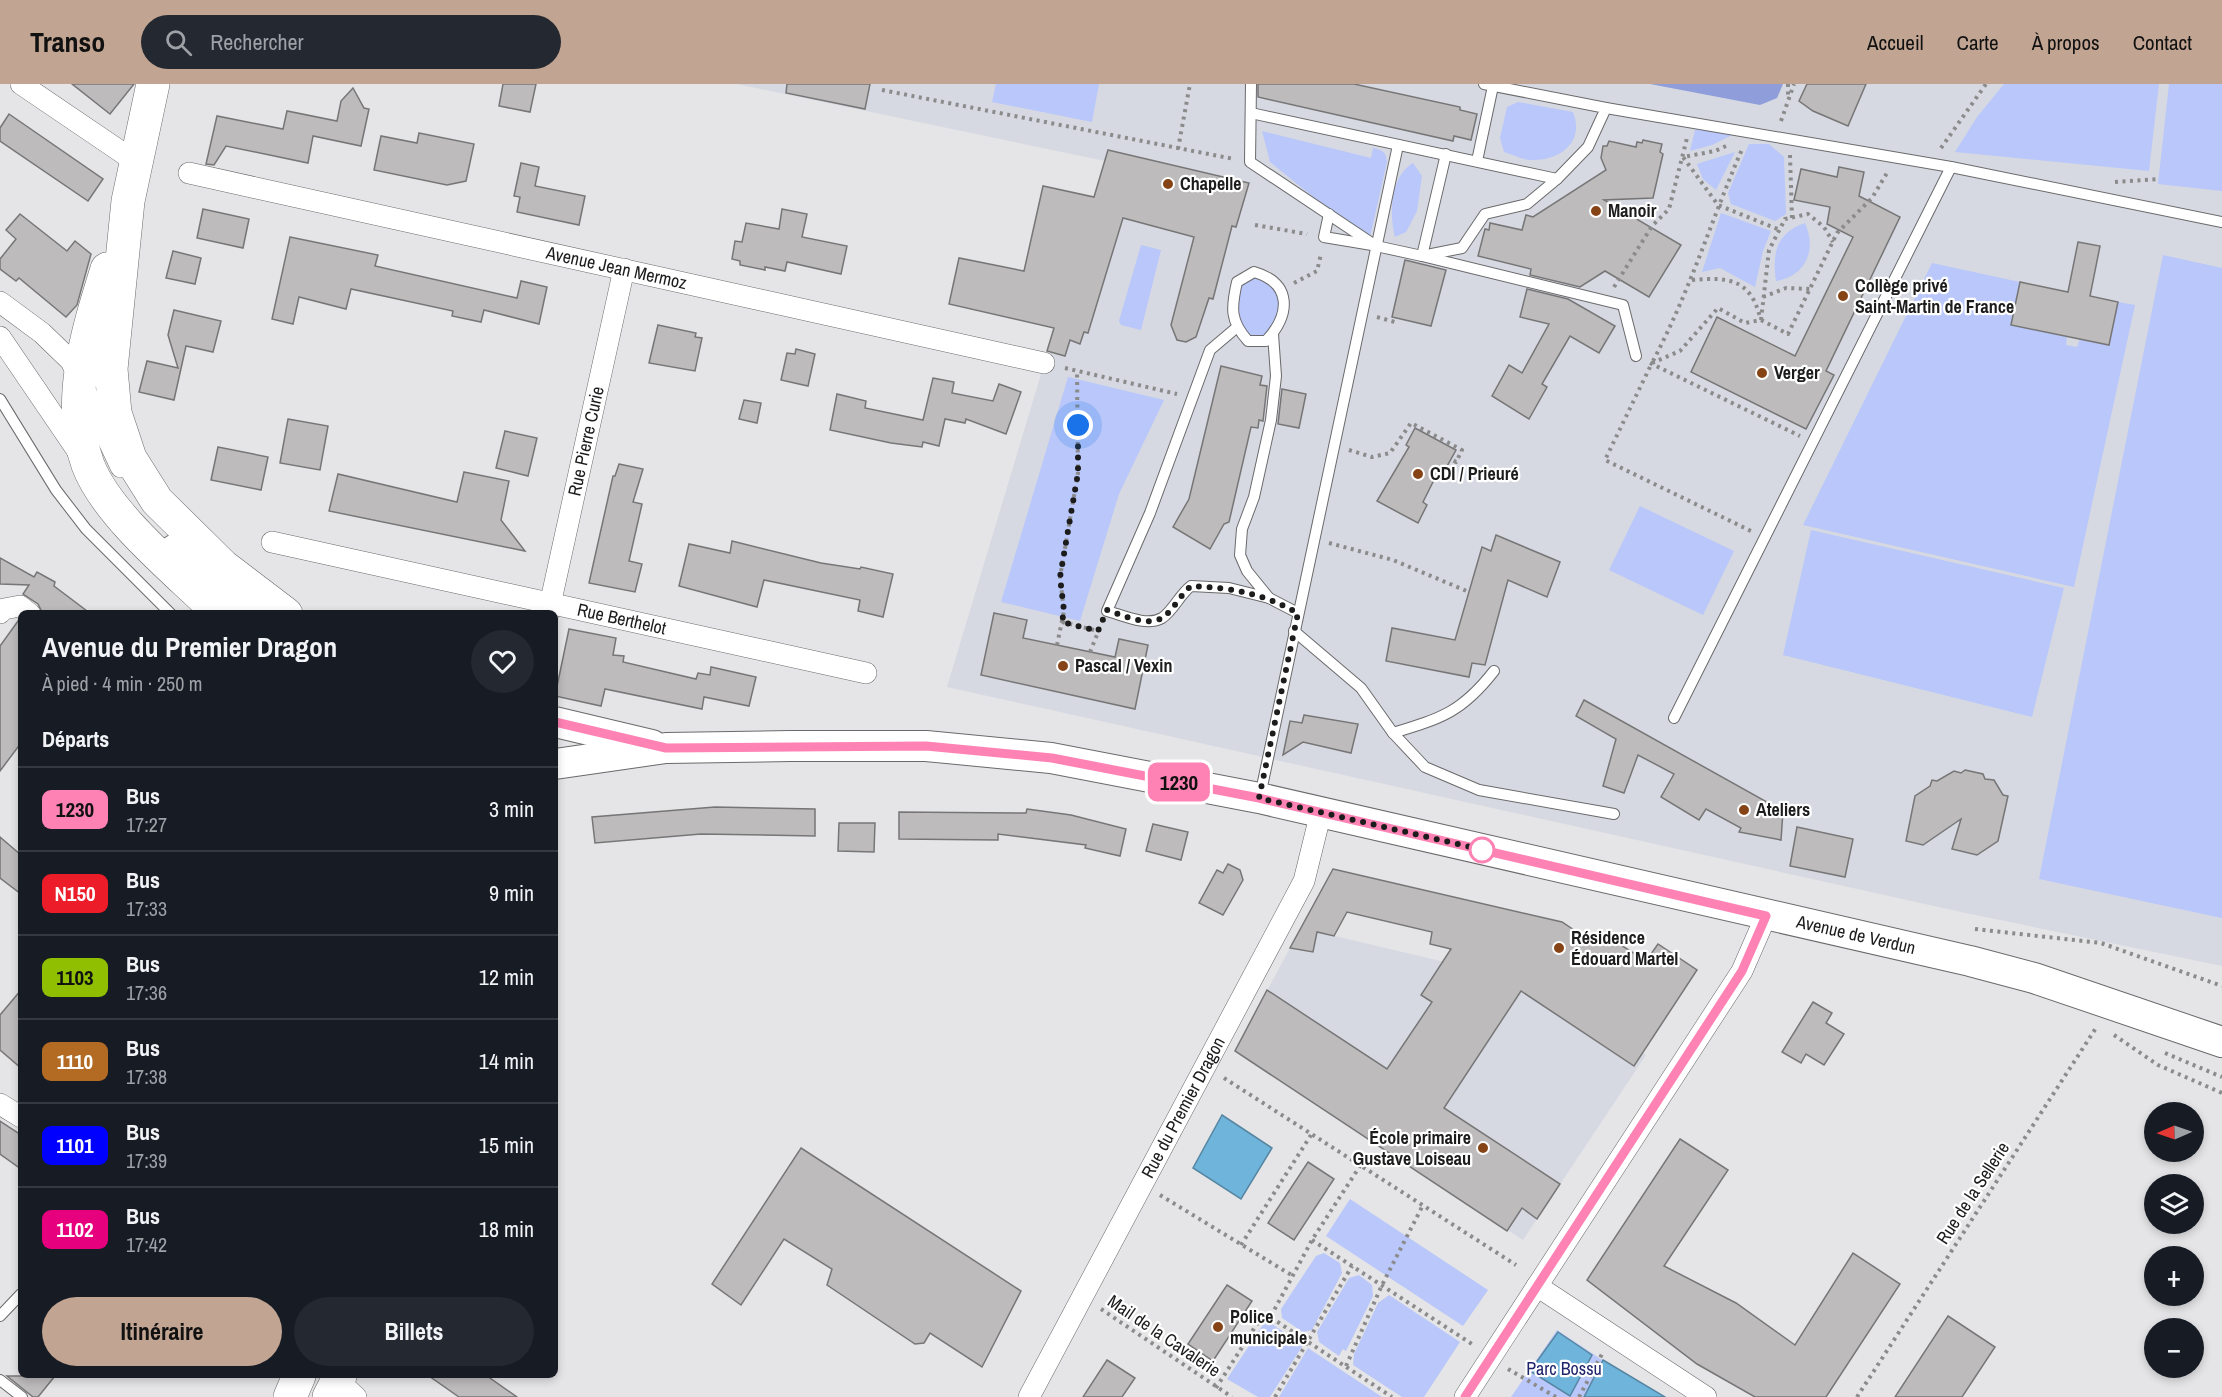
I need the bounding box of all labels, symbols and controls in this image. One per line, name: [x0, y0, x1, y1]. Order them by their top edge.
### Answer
search box: [141, 15, 561, 69]
text: Transo: [30, 23, 105, 61]
icon: search: [162, 26, 195, 59]
text: Rechercher: [210, 27, 304, 57]
text: Accueil: [1867, 28, 1924, 57]
text: Carte: [1957, 28, 1999, 57]
text: À propos: [2032, 28, 2100, 57]
text: Contact: [2133, 28, 2192, 57]
place label: Chapelle: [1180, 171, 1242, 196]
marker: Chapelle: [1161, 177, 1175, 191]
place label: Manoir: [1608, 198, 1657, 223]
marker: Manoir: [1589, 204, 1603, 218]
street label: Avenue Jean Mermoz: [543, 240, 689, 295]
place label: Collège privé Saint-Martin de France: [1855, 273, 2014, 319]
marker: Collège privé Saint-Martin de France: [1836, 289, 1850, 303]
place label: Verger: [1774, 360, 1820, 385]
marker: Verger: [1755, 366, 1769, 380]
street label: Rue Pierre Curie: [561, 384, 610, 498]
your location: [1063, 410, 1093, 440]
place label: CDI / Prieuré: [1430, 461, 1519, 486]
marker: CDI / Prieuré: [1411, 467, 1425, 481]
street label: Rue Berthelot: [575, 597, 669, 641]
text: Avenue du Premier Dragon: [42, 628, 337, 666]
button: heart: [471, 630, 534, 693]
place label: Pascal / Vexin: [1075, 653, 1172, 678]
marker: Pascal / Vexin: [1056, 659, 1070, 673]
text: À pied · 4 min · 250 m: [42, 670, 202, 697]
text: Départs: [42, 724, 109, 754]
line badge: 1230: [1137, 762, 1221, 802]
text: 1230: [1160, 768, 1198, 797]
text: Bus: [126, 781, 160, 811]
text: 3 min: [489, 794, 534, 824]
text: 1230: [56, 795, 94, 824]
place label: Ateliers: [1756, 797, 1810, 822]
marker: Ateliers: [1737, 803, 1751, 817]
text: 17:27: [126, 811, 167, 838]
unlabelled marker: [1469, 837, 1495, 863]
text: Bus: [126, 865, 160, 895]
text: 9 min: [489, 878, 534, 908]
text: N150: [54, 879, 96, 908]
text: 17:33: [126, 895, 167, 922]
street label: Avenue de Verdun: [1793, 908, 1918, 960]
place label: Résidence Édouard Martel: [1571, 925, 1678, 971]
marker: Résidence Édouard Martel: [1552, 941, 1566, 955]
text: Bus: [126, 949, 160, 979]
text: 12 min: [479, 962, 534, 992]
text: 1103: [56, 963, 94, 992]
text: 17:36: [126, 979, 167, 1006]
street label: Rue du Premier Dragon: [1135, 1032, 1231, 1182]
text: Bus: [126, 1033, 160, 1063]
text: 14 min: [479, 1046, 534, 1076]
text: 1110: [57, 1047, 93, 1076]
text: 17:38: [126, 1063, 167, 1090]
north arrow: [2144, 1102, 2204, 1162]
map controls: [2144, 1102, 2204, 1378]
text: Bus: [126, 1117, 160, 1147]
place label: École primaire Gustave Loiseau: [1353, 1125, 1471, 1171]
text: 15 min: [479, 1130, 534, 1160]
text: 1101: [56, 1131, 94, 1160]
street label: Rue de la Sellerie: [1930, 1137, 2015, 1249]
marker: École primaire Gustave Loiseau: [1476, 1141, 1490, 1155]
text: 17:39: [126, 1147, 167, 1174]
button: layers: [2144, 1174, 2204, 1234]
text: Bus: [126, 1201, 160, 1231]
text: 18 min: [479, 1214, 534, 1244]
text: 1102: [56, 1215, 94, 1244]
text: 17:42: [126, 1231, 167, 1258]
button: +: [2144, 1246, 2204, 1306]
street label: Mail de la Cavalerie: [1103, 1289, 1226, 1383]
button: Itinéraire: [42, 1297, 282, 1366]
button: Billets: [294, 1297, 534, 1366]
place label: Police municipale: [1230, 1304, 1307, 1350]
button: −: [2144, 1318, 2204, 1378]
marker: Police municipale: [1211, 1320, 1225, 1334]
park label: Parc Bossu: [1526, 1356, 1602, 1381]

